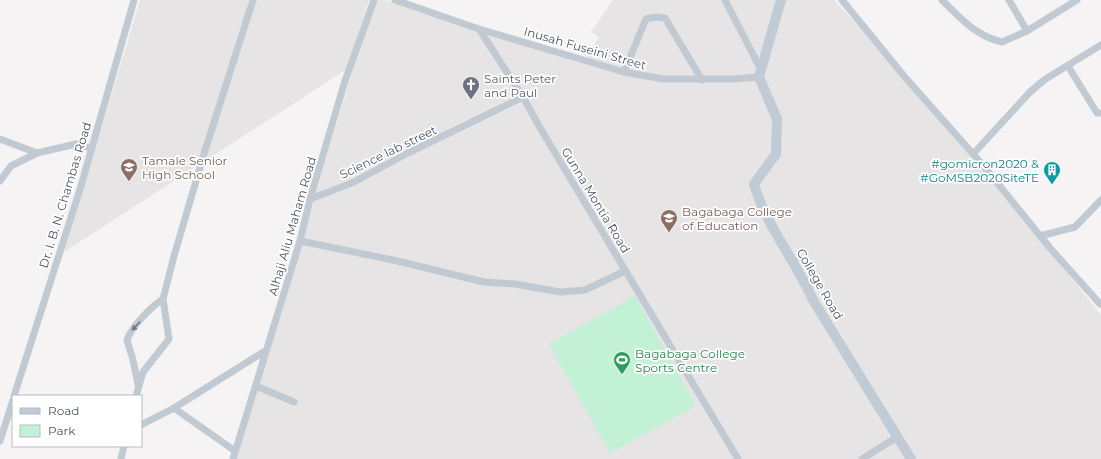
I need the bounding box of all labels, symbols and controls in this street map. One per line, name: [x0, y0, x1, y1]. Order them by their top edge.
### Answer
street label: Inusah Fuseini Street: [522, 23, 648, 73]
place label: Saints Peter and Paul: [484, 71, 556, 100]
church icon: Saints Peter and Paul: [461, 75, 481, 100]
street label: Dr. I. B. N. Chambas Road: [36, 120, 94, 270]
street label: Science lab street: [337, 122, 439, 182]
street label: Gunna Montia Road: [559, 144, 633, 256]
place label: Tamale Senior High School: [142, 153, 228, 182]
street label: Alhaji Aliu Maham Road: [265, 155, 319, 297]
place label: #gomicron2020 & #GoMSB2020SiteTE: [920, 156, 1039, 185]
school or university icon: Tamale Senior High School: [119, 157, 139, 182]
building icon: #gomicron2020 & #GoMSB2020SiteTE: [1042, 160, 1062, 185]
place label: Bagabaga College of Education: [682, 204, 792, 233]
school or university icon: Bagabaga College of Education: [659, 208, 679, 233]
street label: College Road: [794, 246, 846, 322]
one-way arrow: [131, 321, 141, 331]
place label: Bagabaga College Sports Centre: [635, 346, 745, 375]
sports icon: Bagabaga College Sports Centre: [612, 350, 632, 375]
legend: [12, 395, 142, 447]
text: Road: [48, 403, 79, 418]
text: Park: [48, 423, 76, 438]

